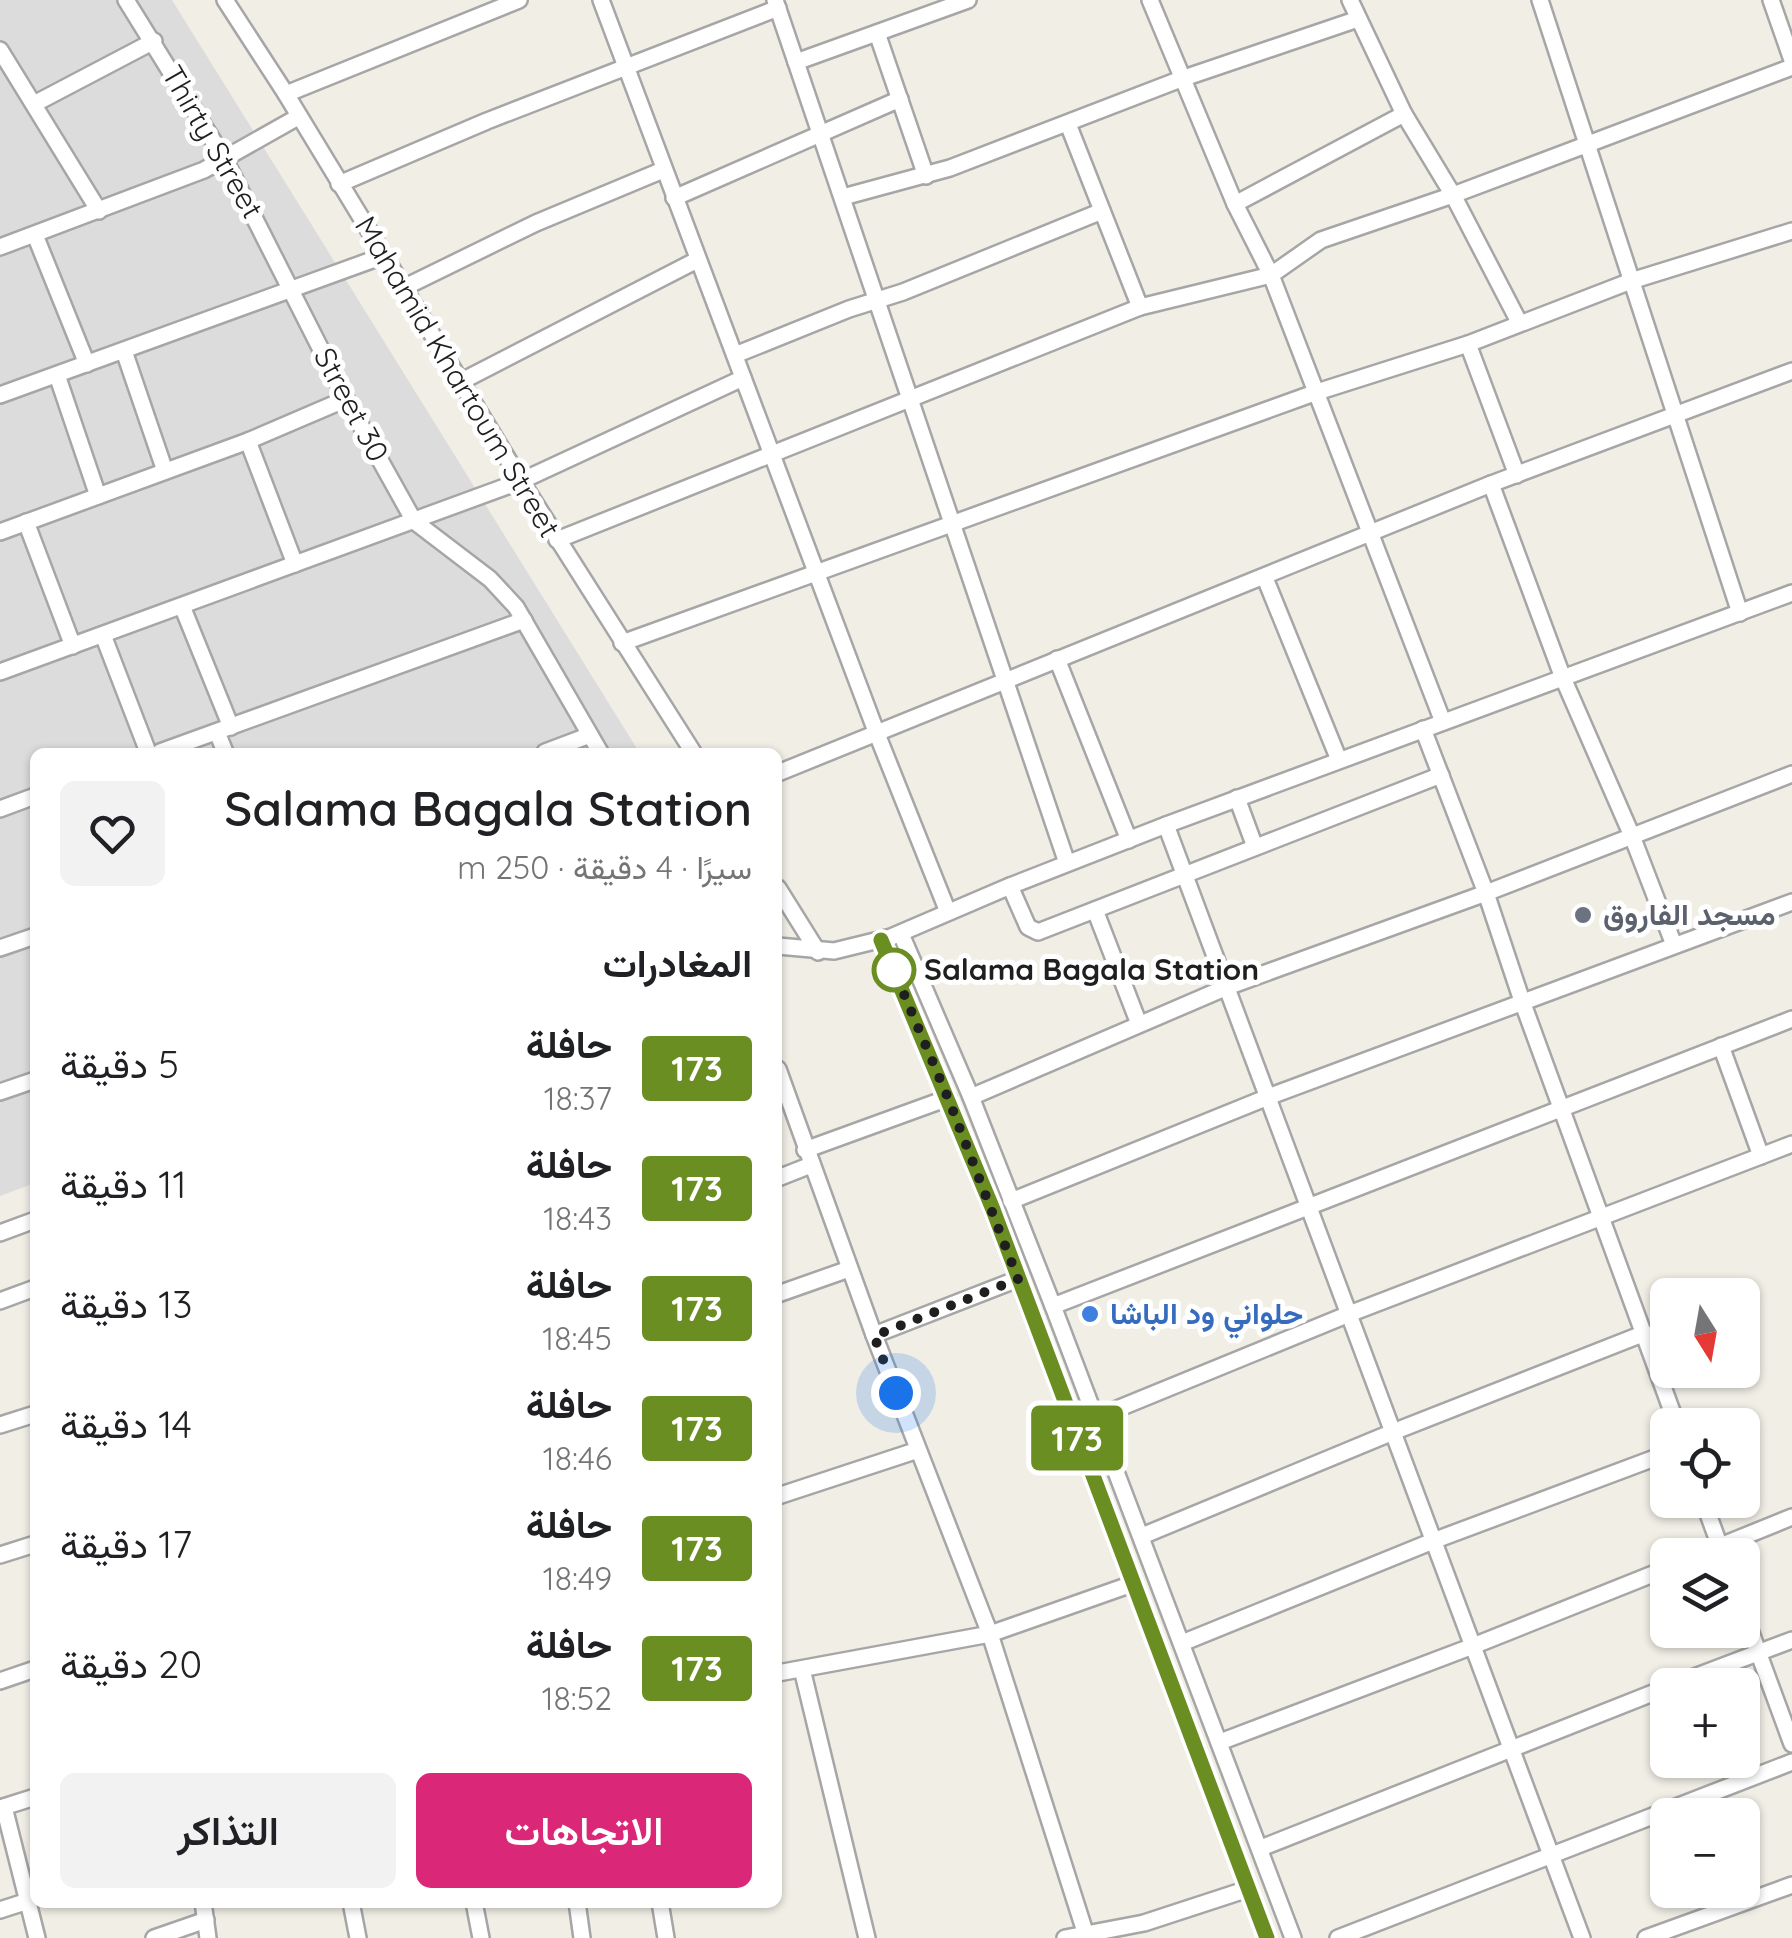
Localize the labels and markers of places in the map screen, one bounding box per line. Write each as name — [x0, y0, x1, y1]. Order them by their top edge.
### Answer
place label: مسجد الفاروق — [1603, 895, 1775, 933]
marker: مسجد الفاروق — [1572, 904, 1594, 926]
marker: Salama Bagala Station — [873, 949, 915, 991]
place label: Salama Bagala Station — [924, 950, 1259, 988]
place label: حلواني ود الباشا — [1110, 1294, 1303, 1339]
marker: حلواني ود الباشا — [1079, 1303, 1101, 1325]

